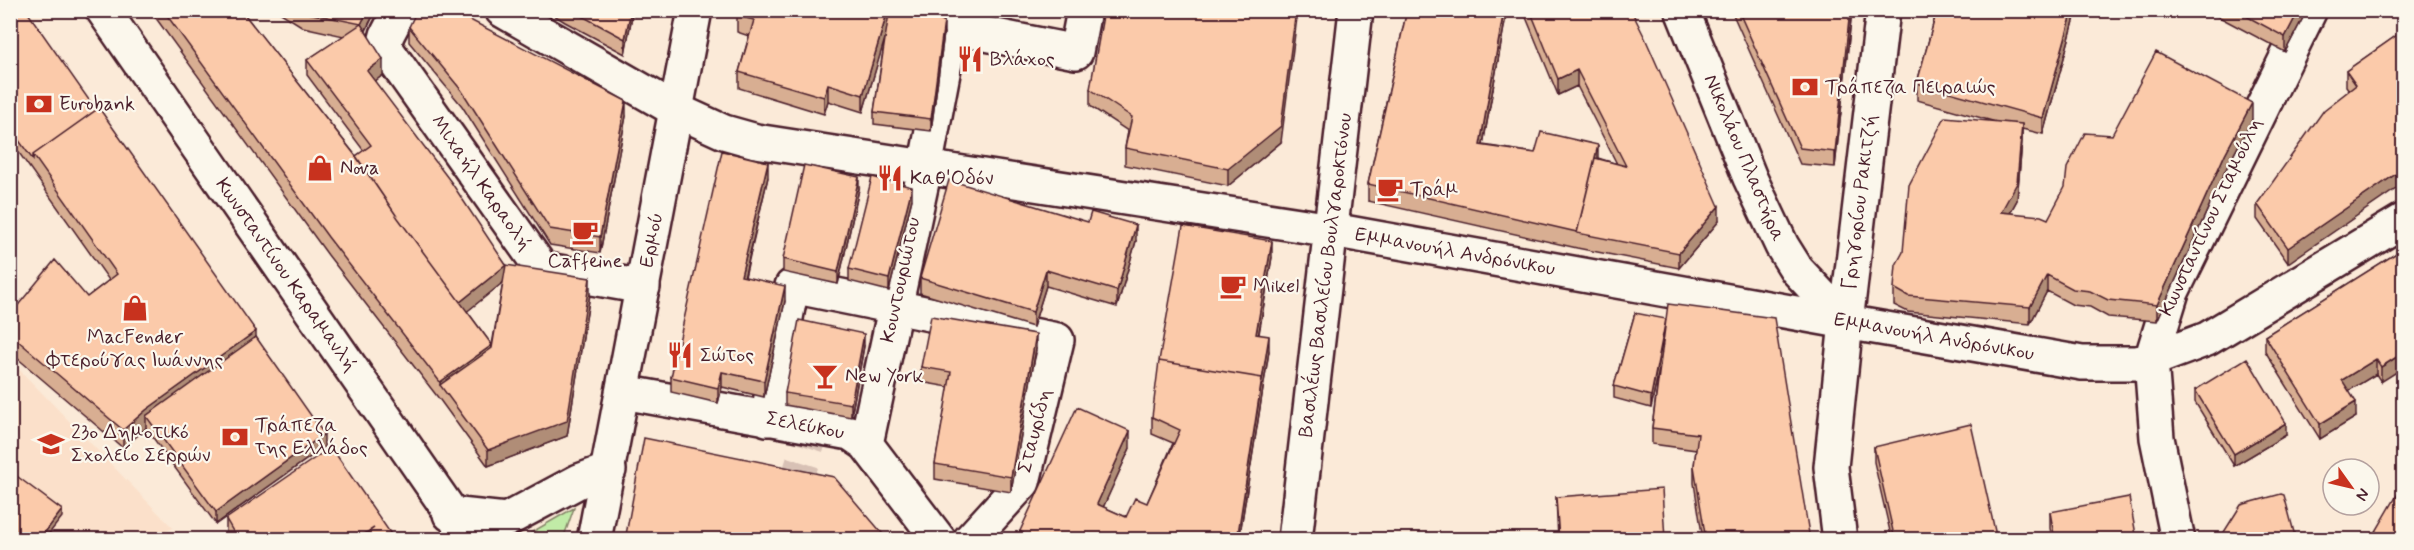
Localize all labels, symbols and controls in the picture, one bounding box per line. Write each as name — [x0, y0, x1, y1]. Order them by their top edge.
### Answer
restaurant icon: Βλάχος — [955, 44, 985, 74]
place label: Βλάχος — [990, 46, 1055, 73]
street label: Νικολάου Πλαστήρα — [1697, 70, 1792, 246]
bank icon: Τράπεζα Πειραιώς — [1790, 72, 1820, 102]
place label: Τράπεζα Πειραιώς — [1825, 74, 1996, 101]
bank icon: Eurobank — [24, 89, 54, 119]
place label: Eurobank — [59, 91, 135, 118]
street label: Μιχαήλ Καραολή — [424, 110, 538, 256]
street label: Βασιλέως Βασιλείου Βουλγαροκτόνου — [1293, 111, 1359, 439]
street label: Γρηγορίου Ρακιτζή — [1836, 113, 1884, 291]
street label: Κωνσταντίνου Σταμούλη — [2153, 113, 2269, 321]
shop icon: Nova — [305, 153, 335, 183]
place label: Nova — [340, 155, 379, 182]
restaurant icon: Καθ'Οδόν — [875, 163, 905, 193]
place label: Καθ'Οδόν — [910, 165, 994, 192]
street label: Κωνσταντίνου Καραμανλή — [209, 173, 363, 377]
cafe icon: Τράμ — [1375, 174, 1405, 204]
place label: Τράμ — [1410, 176, 1459, 203]
street label: Ερμού — [633, 210, 671, 270]
street label: Κουντουριώτου — [875, 215, 927, 345]
cafe icon: Caffeine — [570, 217, 600, 247]
street label: Εμμανουήλ Ανδρόνικου — [1353, 221, 1557, 283]
place label: Caffeine — [548, 248, 623, 275]
cafe icon: Mikel — [1218, 271, 1248, 301]
place label: Mikel — [1253, 273, 1299, 300]
shop icon: MacFender Φτερούγας Ιωάννης — [120, 293, 150, 323]
street label: Εμμανουήλ Ανδρόνικου — [1832, 306, 2036, 368]
place label: MacFender Φτερούγας Ιωάννης — [46, 324, 224, 374]
restaurant icon: Σώτος — [665, 340, 695, 370]
place label: Σώτος — [700, 342, 754, 369]
bar icon: New York — [810, 361, 840, 391]
place label: New York — [845, 363, 924, 390]
street label: Σταυρίδη — [1011, 386, 1059, 476]
street label: Σελεύκου — [764, 405, 846, 447]
place label: Τράπεζα της Ελλάδος — [254, 412, 368, 462]
place label: 23ο Δημοτικό Σχολείο Σερρών — [71, 419, 211, 469]
bank icon: Τράπεζα της Ελλάδος — [220, 422, 250, 452]
school or university icon: 23ο Δημοτικό Σχολείο Σερρών — [36, 429, 66, 459]
north arrow — [2321, 457, 2381, 517]
text: N — [2351, 484, 2374, 505]

